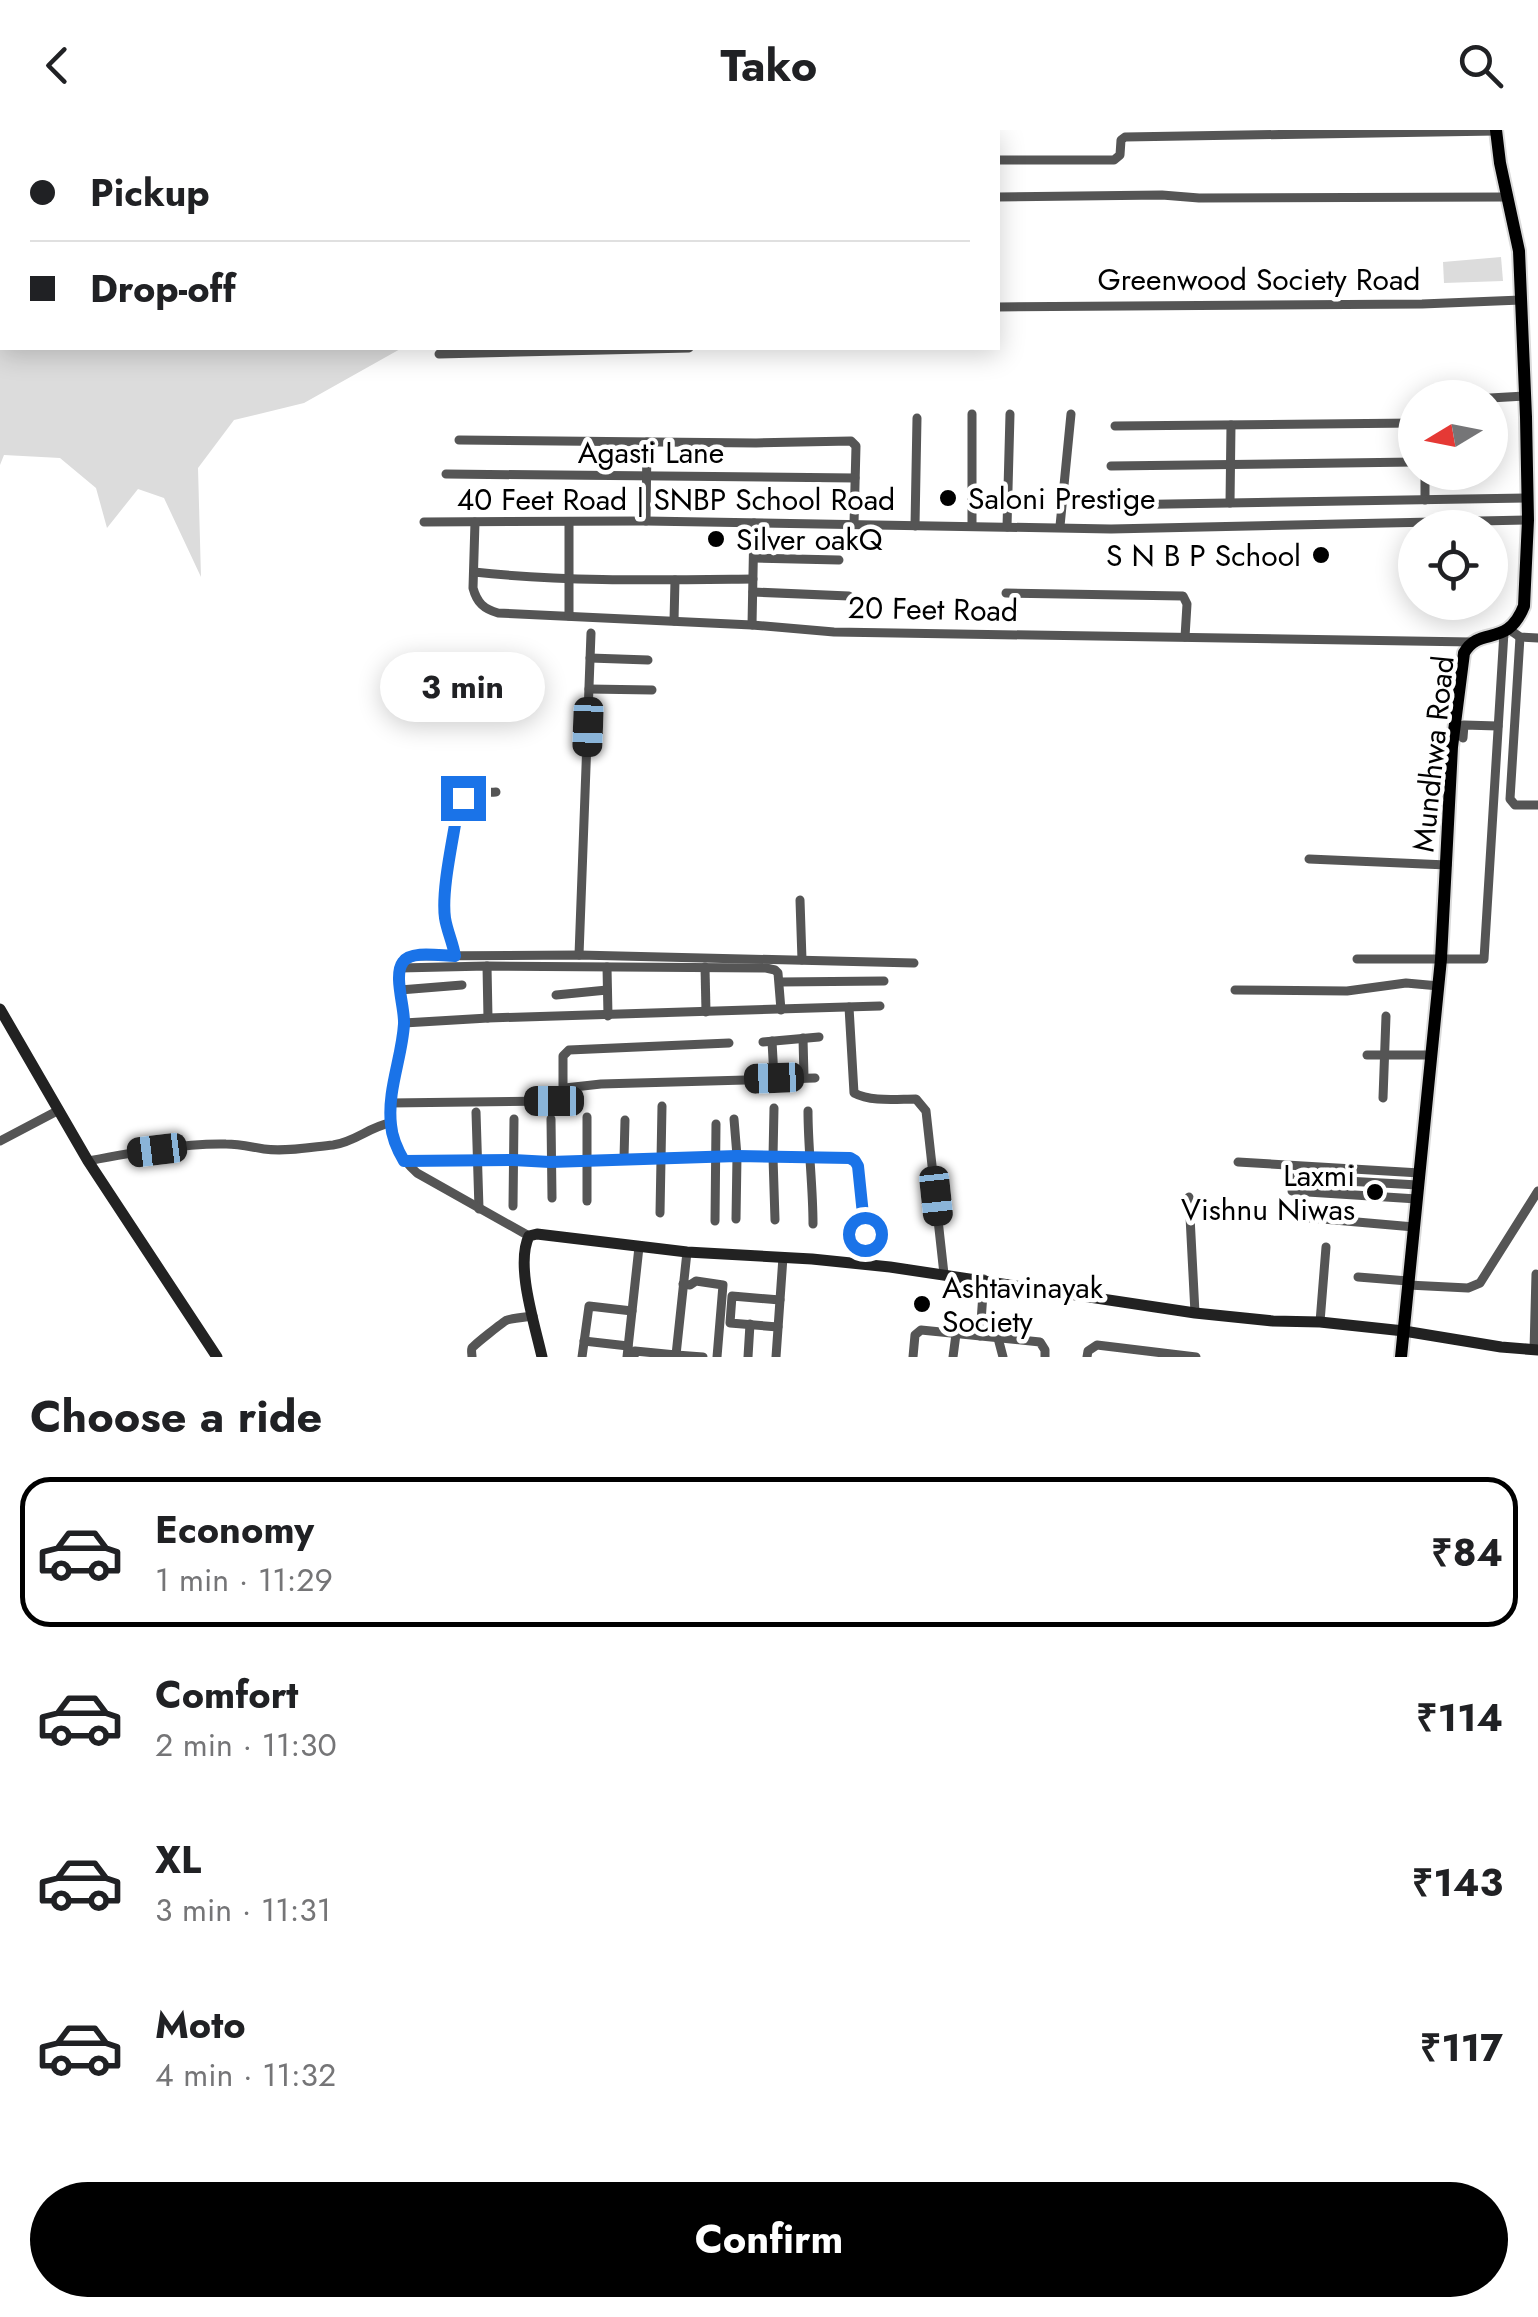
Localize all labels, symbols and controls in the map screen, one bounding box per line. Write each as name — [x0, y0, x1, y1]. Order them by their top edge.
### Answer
text: Tako — [721, 33, 817, 98]
icon: back — [30, 38, 85, 93]
icon: search — [1453, 38, 1508, 93]
text: Pickup — [90, 165, 210, 220]
street label: Greenwood Society Road — [1098, 258, 1420, 301]
text: Drop-off — [90, 261, 236, 316]
north arrow — [1398, 380, 1508, 490]
map controls — [1398, 380, 1508, 620]
street label: Agasti Lane — [578, 431, 724, 474]
place label: Saloni Prestige — [968, 477, 1155, 520]
street label: 40 Feet Road | SNBP School Road — [457, 478, 895, 521]
marker: Saloni Prestige — [937, 487, 959, 509]
button: locate — [1398, 510, 1508, 620]
place label: Silver oakQ — [736, 518, 883, 561]
marker: Silver oakQ — [705, 528, 727, 550]
place label: S N B P School — [1106, 534, 1301, 577]
marker: S N B P School — [1310, 544, 1332, 566]
street label: 20 Feet Road — [848, 586, 1018, 632]
callout: 3 min — [380, 653, 546, 723]
street label: Mundhwa Road — [1401, 654, 1465, 854]
text: 3 min — [421, 664, 504, 710]
car — [572, 696, 604, 758]
route end — [441, 776, 486, 821]
car — [743, 1062, 805, 1094]
car — [524, 1086, 584, 1116]
car — [125, 1131, 189, 1169]
place label: Laxmi Vishnu Niwas — [1181, 1154, 1355, 1231]
car — [918, 1165, 954, 1227]
marker: Laxmi Vishnu Niwas — [1364, 1181, 1386, 1203]
route start — [843, 1212, 888, 1257]
place label: Ashtavinayak Society — [942, 1266, 1104, 1343]
marker: Ashtavinayak Society — [911, 1293, 933, 1315]
text: Choose a ride — [30, 1384, 322, 1449]
text: Economy — [155, 1502, 314, 1557]
icon: car — [35, 1507, 125, 1597]
text: ₹84 — [1431, 1525, 1503, 1580]
text: 1 min · 11:29 — [155, 1557, 333, 1603]
text: Comfort — [155, 1667, 298, 1722]
icon: car — [35, 1672, 125, 1762]
text: ₹114 — [1416, 1690, 1503, 1745]
text: 2 min · 11:30 — [155, 1722, 337, 1768]
text: XL — [155, 1832, 201, 1887]
icon: car — [35, 1837, 125, 1927]
text: ₹143 — [1412, 1855, 1503, 1910]
text: 3 min · 11:31 — [155, 1887, 331, 1933]
text: Moto — [155, 1997, 246, 2052]
icon: car — [35, 2002, 125, 2092]
text: ₹117 — [1420, 2020, 1503, 2075]
text: 4 min · 11:32 — [155, 2052, 336, 2098]
button: Confirm — [30, 2182, 1508, 2297]

